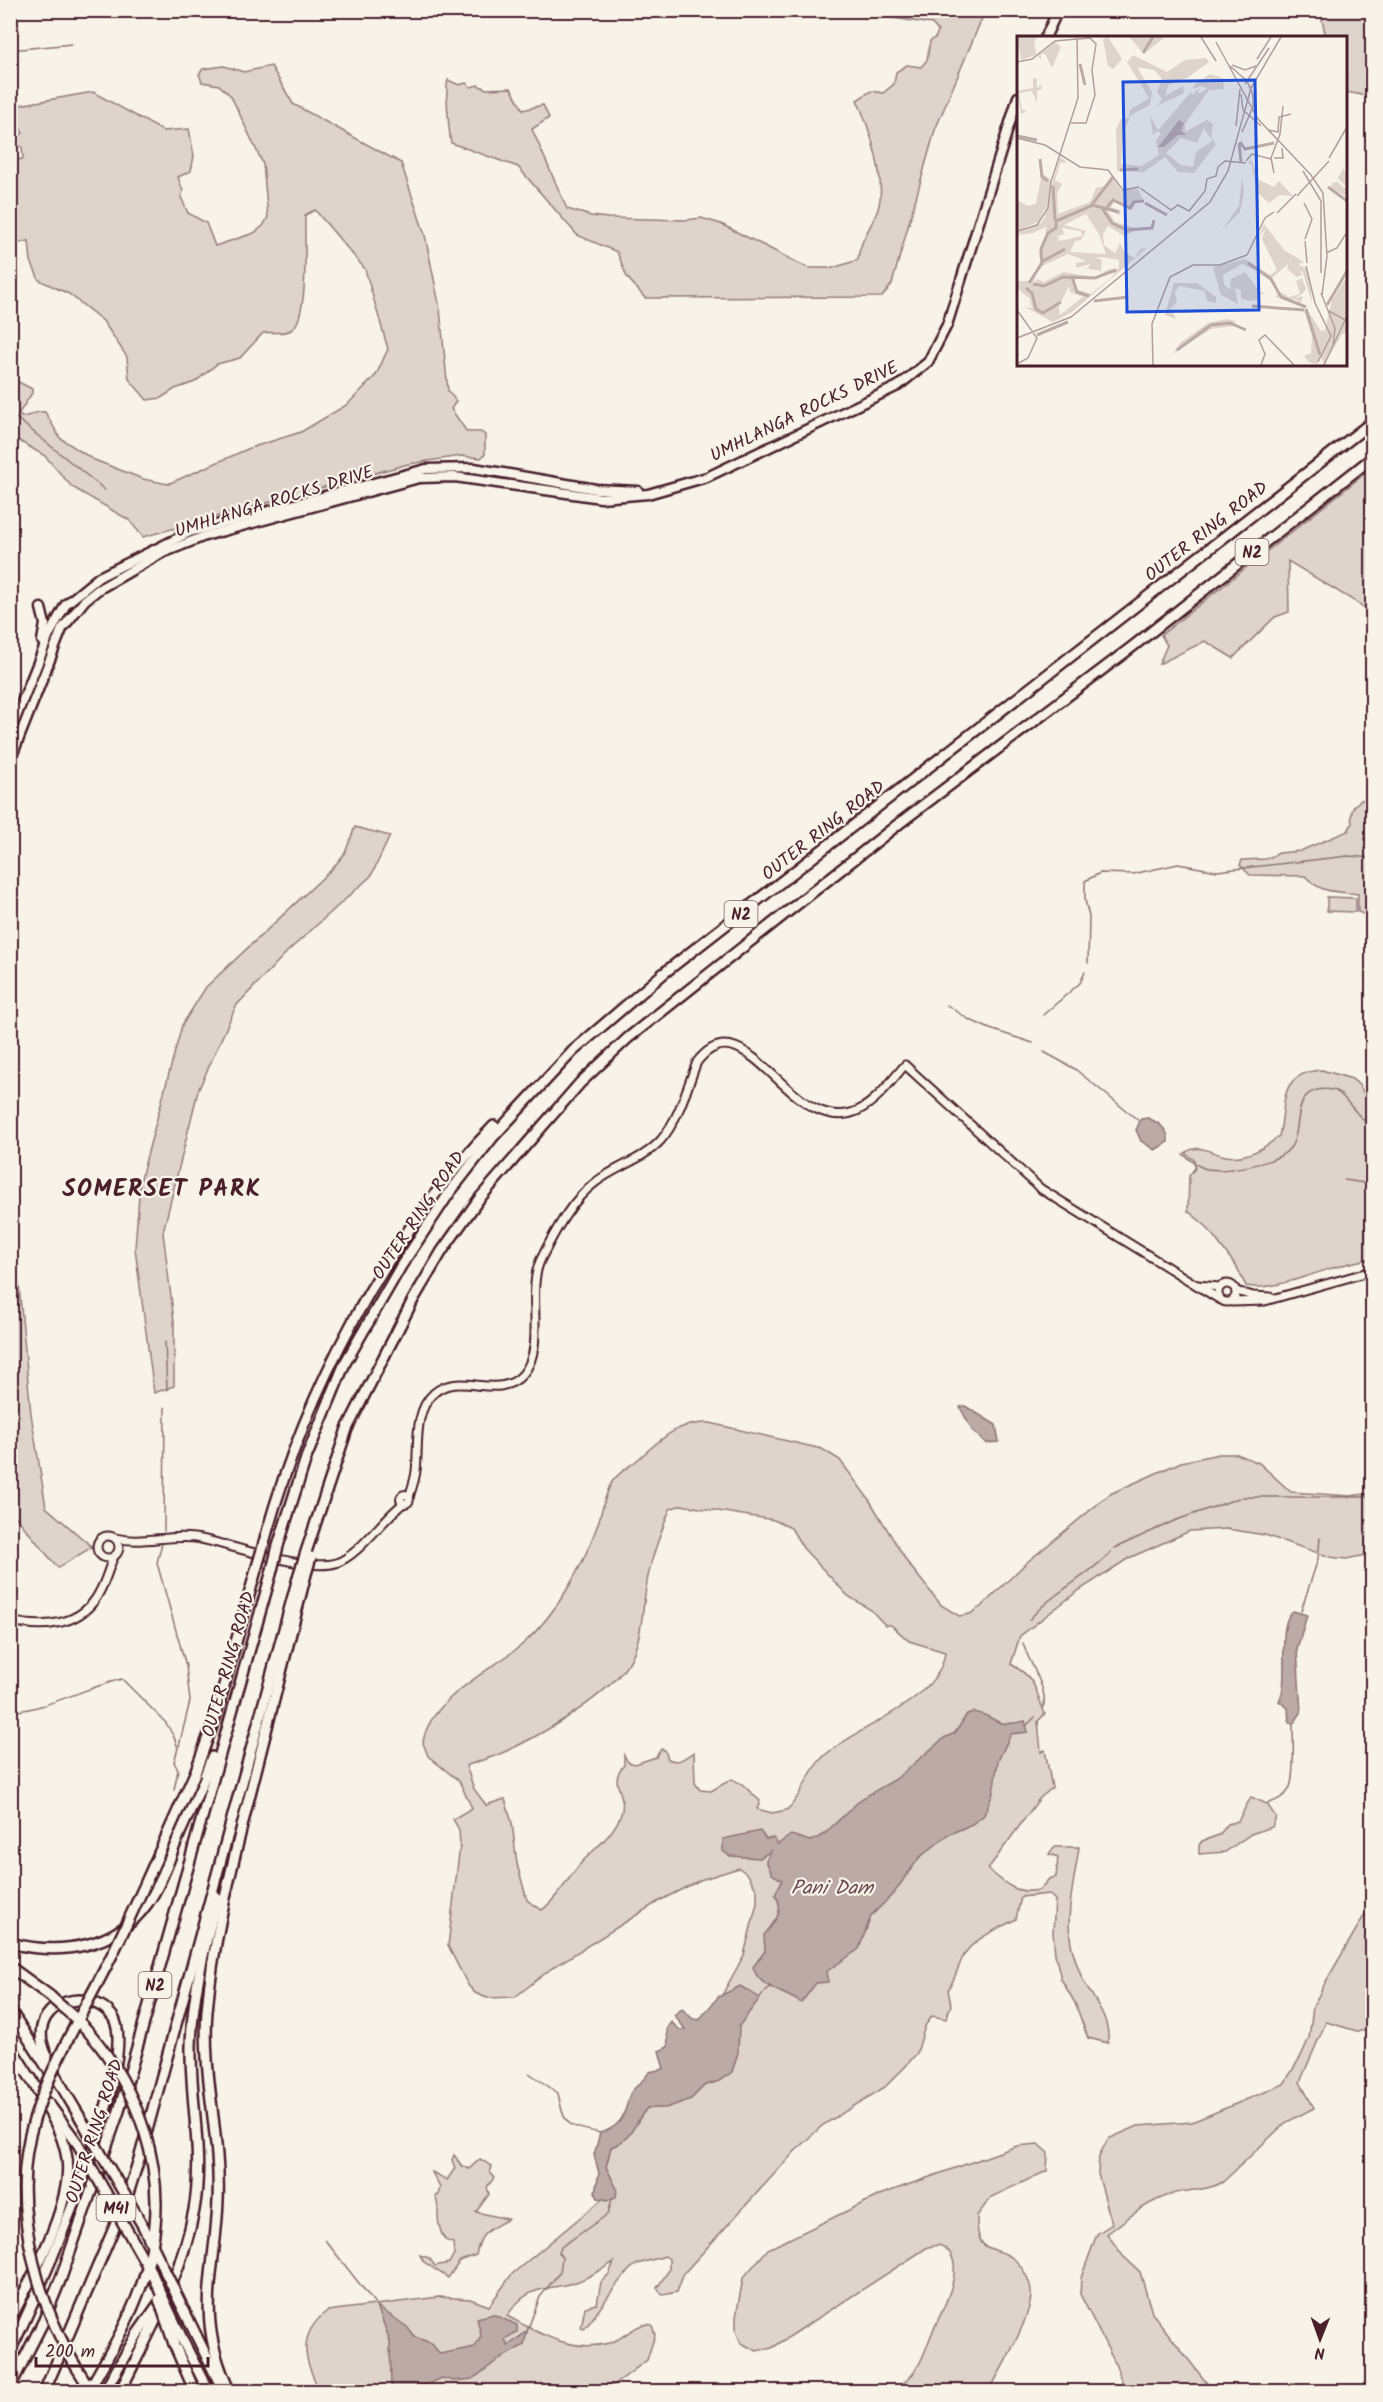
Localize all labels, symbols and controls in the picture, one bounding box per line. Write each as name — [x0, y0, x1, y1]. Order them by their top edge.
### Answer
inset map — [1017, 36, 1347, 366]
street label: UMHLANGA ROCKS DRIVE — [705, 354, 904, 471]
street label: UMHLANGA ROCKS DRIVE — [171, 458, 378, 547]
street label: OUTER RING ROAD — [1139, 474, 1275, 590]
road number: N2 — [1236, 539, 1268, 565]
street label: OUTER RING ROAD — [756, 773, 892, 889]
road number: N2 — [724, 901, 758, 927]
street label: OUTER RING ROAD — [365, 1145, 474, 1286]
district label: SOMERSET PARK — [62, 1170, 262, 1209]
street label: OUTER RING ROAD — [195, 1588, 264, 1741]
water label: Pani Dam — [791, 1873, 875, 1905]
road number: N2 — [138, 1972, 172, 1998]
street label: OUTER RING ROAD — [58, 2055, 133, 2207]
road number: M41 — [96, 2195, 136, 2221]
north arrow — [1290, 2309, 1350, 2369]
scale bar — [36, 2330, 208, 2368]
text: 200 m — [45, 2338, 95, 2367]
text: N — [1314, 2340, 1325, 2365]

